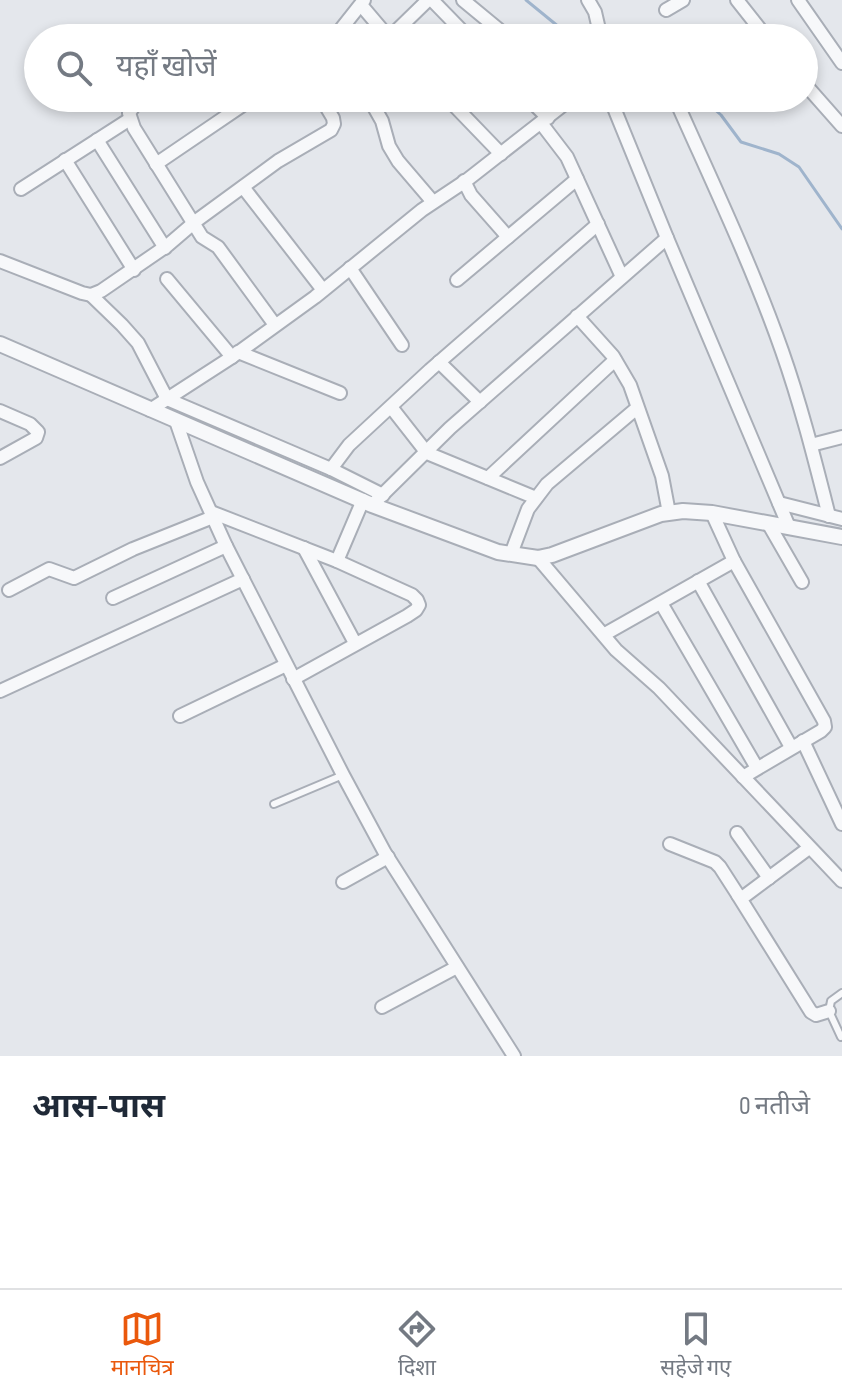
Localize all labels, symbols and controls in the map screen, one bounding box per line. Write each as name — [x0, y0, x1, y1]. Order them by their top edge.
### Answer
search box — [24, 24, 818, 112]
icon: search — [52, 46, 96, 90]
text: यहाँ खोजें — [116, 49, 216, 85]
text: आस-पास — [32, 1086, 165, 1127]
text: 0 नतीजे — [739, 1091, 810, 1122]
tab: मानचित्र — [111, 1307, 174, 1384]
tab: दिशा — [395, 1307, 439, 1384]
tab: सहेजे गए — [660, 1307, 731, 1384]

